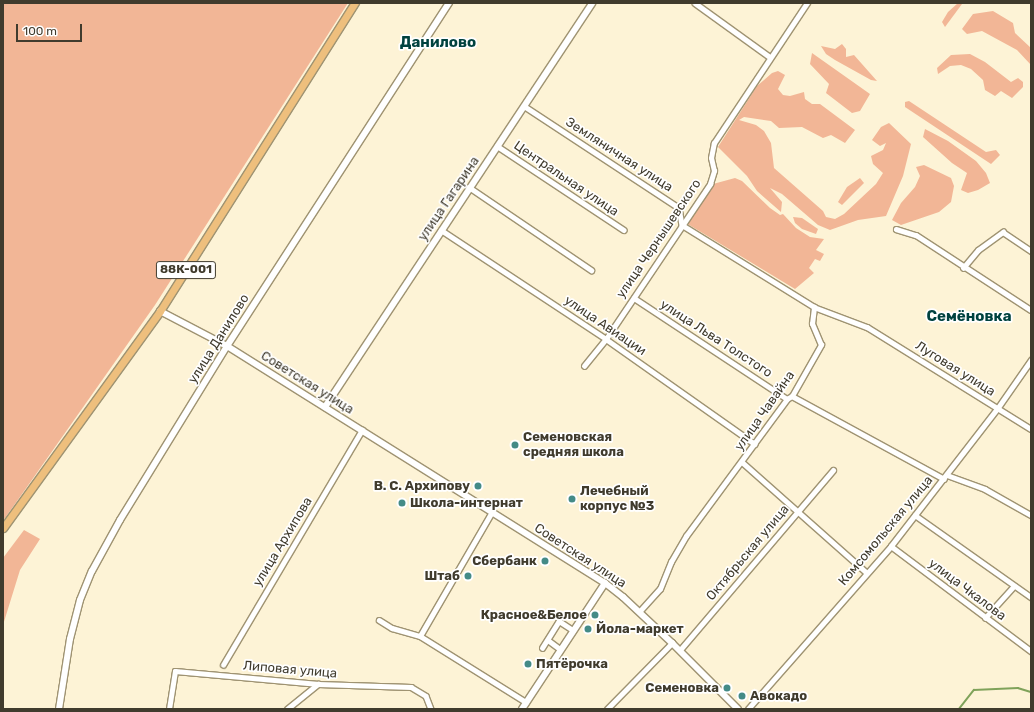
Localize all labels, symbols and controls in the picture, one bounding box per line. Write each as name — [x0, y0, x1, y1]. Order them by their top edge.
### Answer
scale bar — [18, 16, 84, 42]
text: 100 m — [23, 24, 57, 38]
district label: Данилово — [400, 34, 476, 52]
street label: Земляничная улица — [563, 115, 675, 195]
street label: Центральная улица — [511, 138, 621, 220]
street label: улица Гагарина — [415, 154, 483, 244]
street label: улица Чернышевского — [613, 177, 705, 301]
road number: 88К-001 — [155, 260, 217, 280]
street label: улица Данилово — [185, 291, 253, 387]
street label: улица Авиации — [561, 293, 649, 359]
street label: улица Льва Толстого — [657, 297, 775, 381]
district label: Семёновка — [927, 308, 1011, 326]
street label: Луговая улица — [912, 338, 998, 400]
street label: Советская улица — [258, 348, 356, 418]
street label: улица Чавайна — [732, 368, 798, 454]
place label: Семеновская средняя школа — [523, 430, 624, 461]
marker: Семеновская средняя школа — [510, 440, 520, 450]
street label: Комсомольская улица — [836, 473, 936, 589]
place label: В. С. Архипову — [374, 478, 470, 494]
marker: В. С. Архипову — [473, 481, 483, 491]
place label: Лечебный корпус №3 — [580, 484, 654, 515]
street label: улица Архипова — [250, 494, 316, 590]
marker: Лечебный корпус №3 — [567, 494, 577, 504]
place label: Школа-интернат — [410, 495, 523, 511]
marker: Школа-интернат — [397, 498, 407, 508]
street label: Октябрьская улица — [703, 502, 793, 604]
street label: Советская улица — [531, 521, 629, 591]
place label: Сбербанк — [472, 553, 537, 569]
marker: Сбербанк — [540, 556, 550, 566]
street label: улица Чкалова — [925, 556, 1009, 624]
place label: Штаб — [424, 568, 460, 584]
marker: Штаб — [463, 571, 473, 581]
place label: Красное&Белое — [481, 607, 587, 623]
marker: Красное&Белое — [590, 610, 600, 620]
place label: Йола-маркет — [596, 621, 684, 637]
marker: Йола-маркет — [583, 624, 593, 634]
place label: Пятёрочка — [536, 656, 608, 672]
street label: Липовая улица — [242, 658, 338, 682]
marker: Пятёрочка — [523, 659, 533, 669]
place label: Семеновка — [645, 680, 719, 696]
marker: Семеновка — [722, 683, 732, 693]
place label: Авокадо — [750, 688, 807, 704]
marker: Авокадо — [737, 691, 747, 701]

